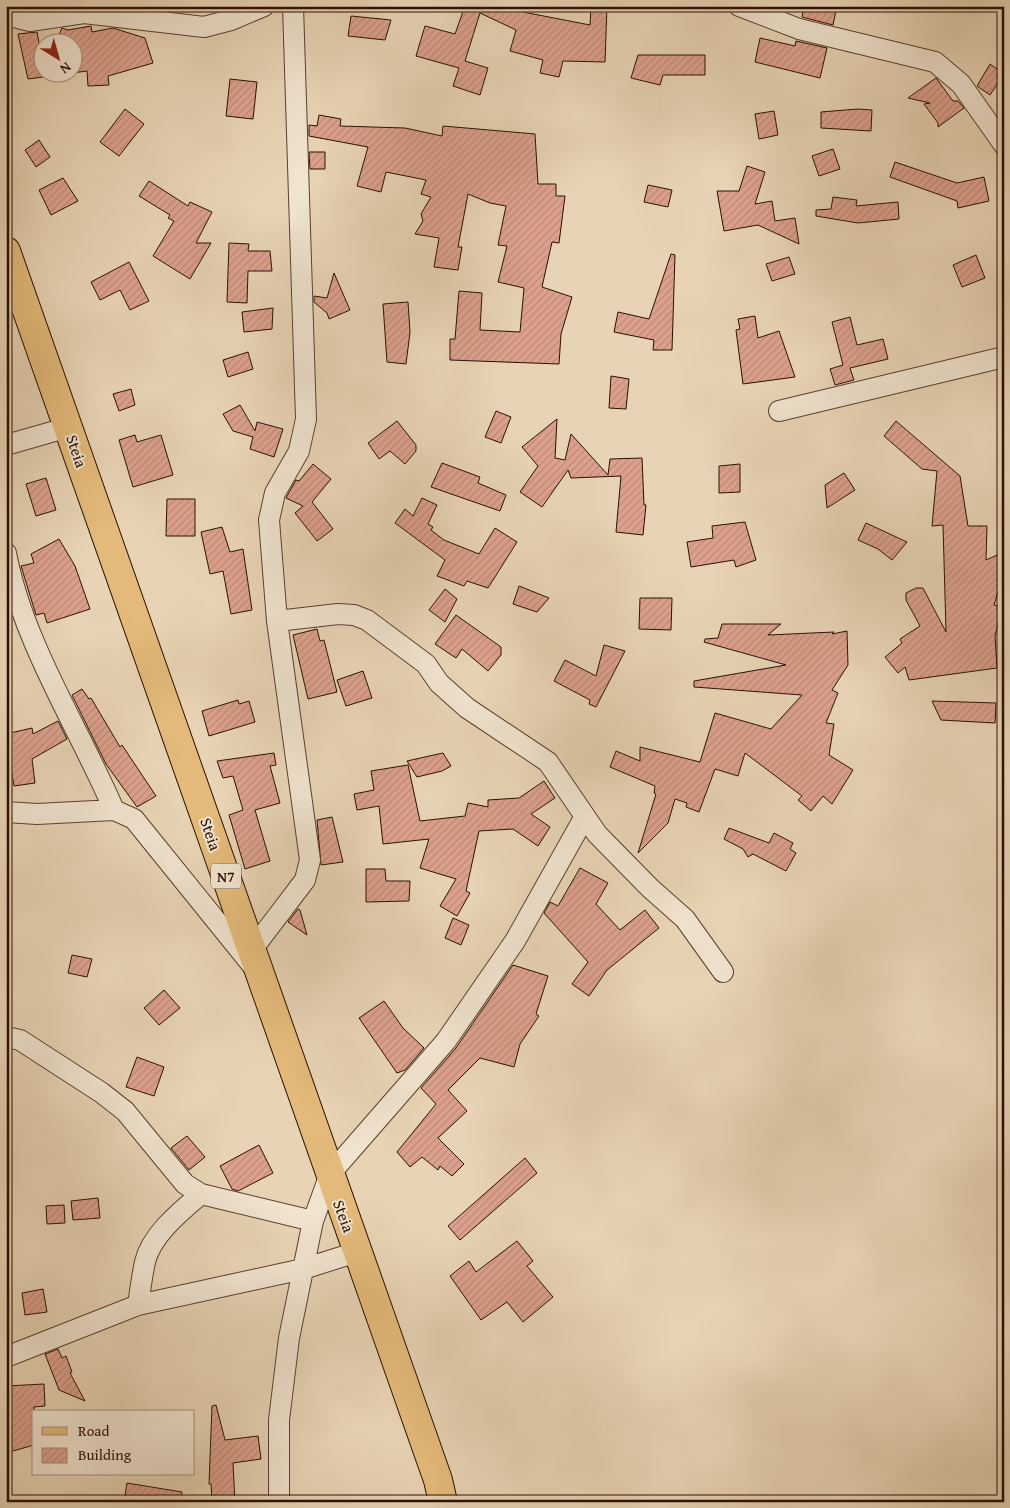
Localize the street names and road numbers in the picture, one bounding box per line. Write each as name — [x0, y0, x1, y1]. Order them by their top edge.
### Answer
street label: Steia — [60, 431, 94, 471]
street label: Steia — [194, 814, 228, 854]
road number: N7 — [211, 864, 241, 888]
street label: Steia — [327, 1196, 361, 1236]

